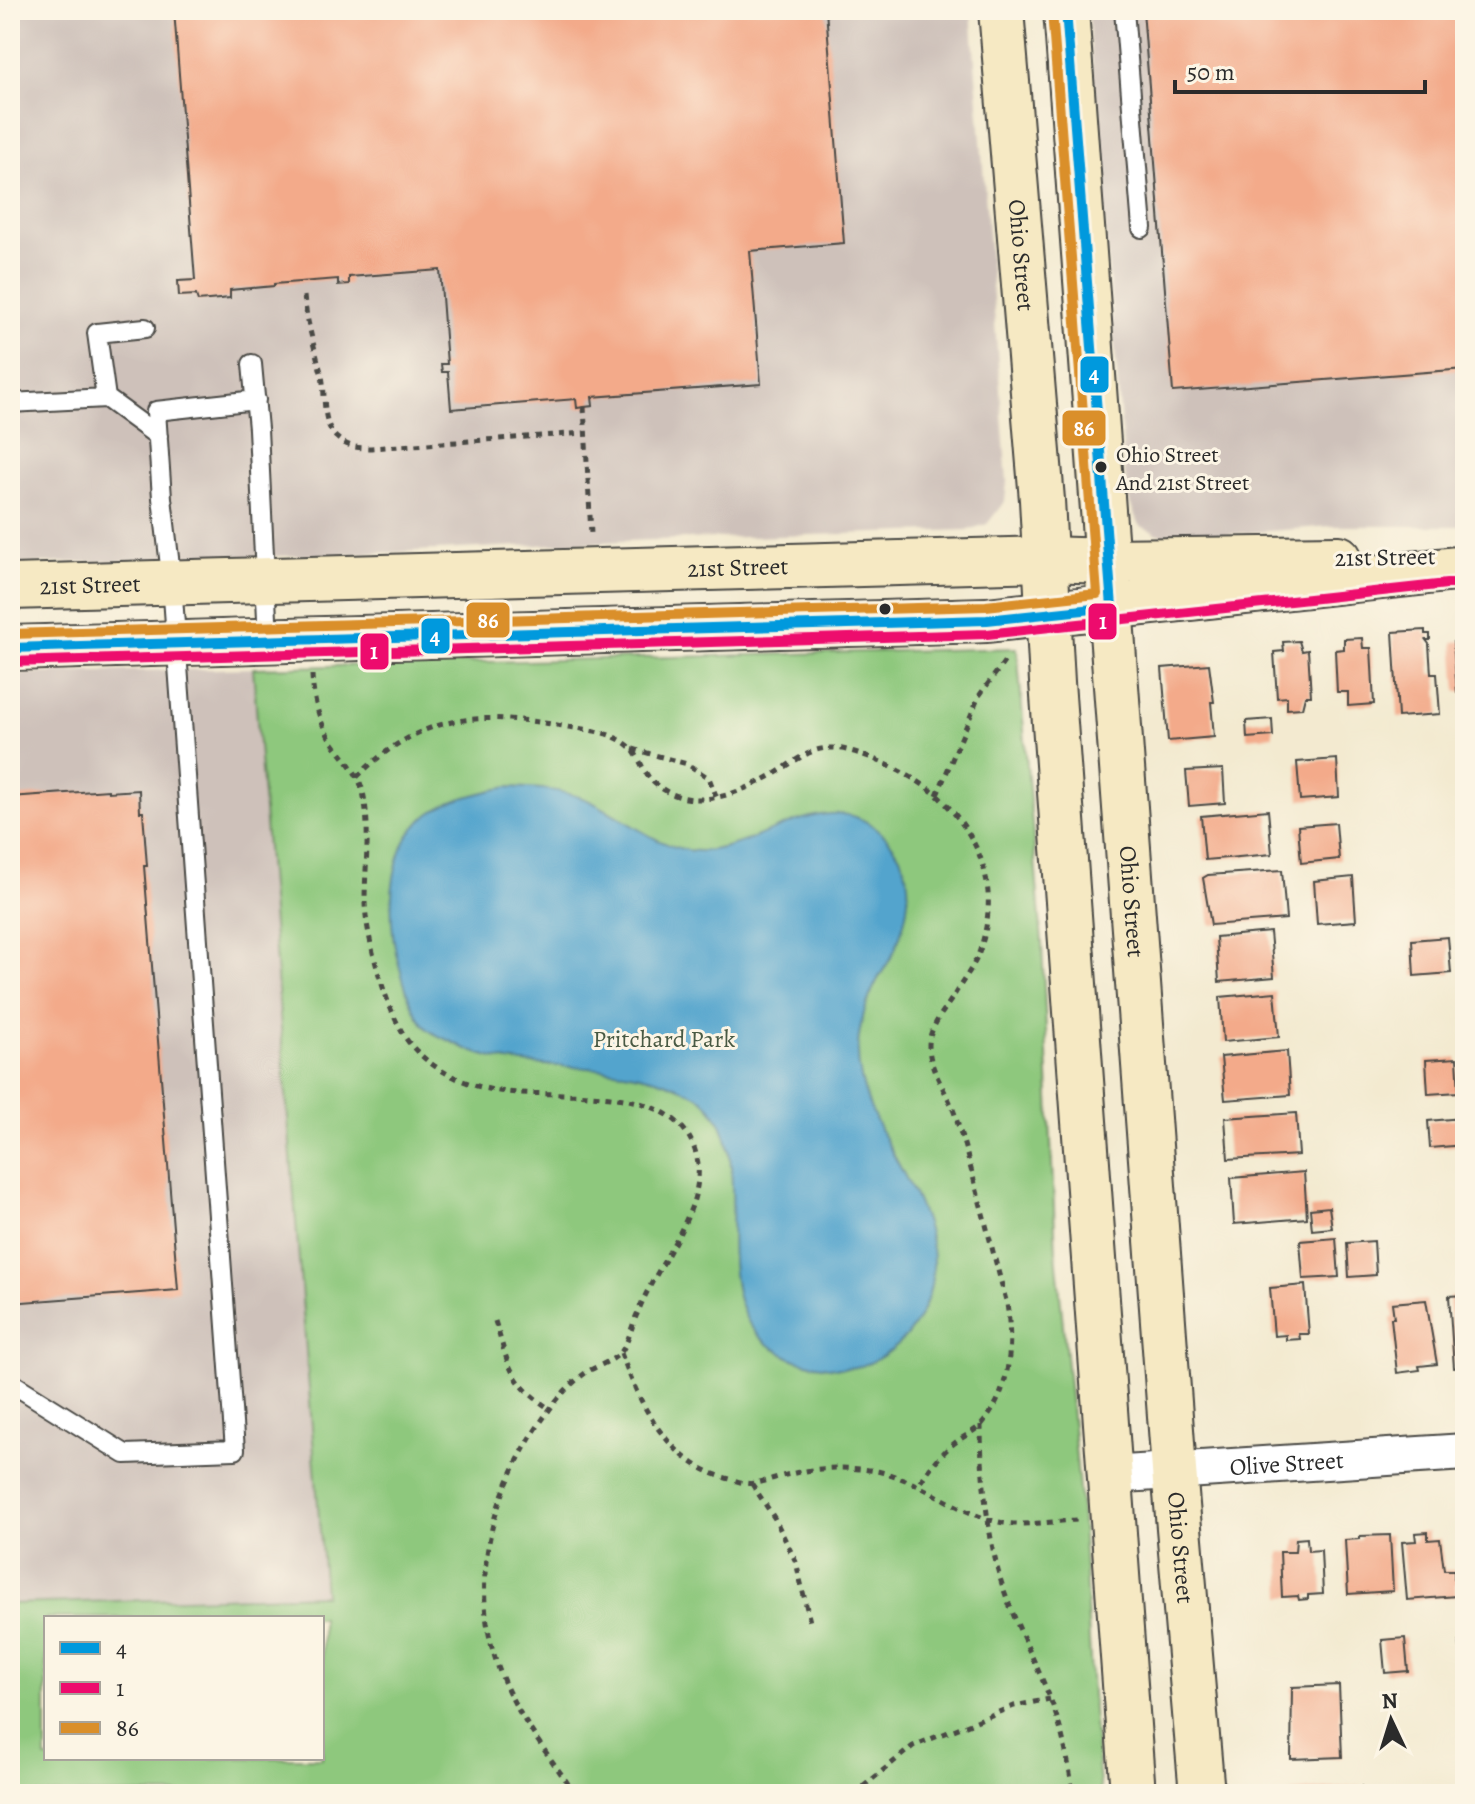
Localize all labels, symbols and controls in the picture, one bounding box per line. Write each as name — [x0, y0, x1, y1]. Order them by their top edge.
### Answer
scale bar — [1175, 44, 1425, 94]
text: 50 m — [1187, 56, 1235, 88]
street label: Ohio Street — [1001, 198, 1042, 312]
line badge: 4 — [1079, 355, 1110, 394]
text: 4 — [1089, 360, 1099, 390]
line badge: 86 — [1061, 409, 1107, 447]
text: 86 — [1074, 414, 1094, 444]
place label: Ohio Street And 21st Street — [1115, 440, 1249, 498]
marker: Ohio Street And 21st Street — [1093, 459, 1109, 475]
street label: 21st Street — [1334, 540, 1436, 574]
street label: 21st Street — [687, 550, 789, 585]
street label: 21st Street — [39, 567, 141, 602]
line badge: 86 — [465, 601, 511, 639]
unlabelled marker — [877, 601, 893, 617]
line badge: 1 — [1087, 602, 1118, 641]
text: 86 — [478, 606, 498, 636]
text: 1 — [1099, 607, 1107, 637]
line badge: 4 — [420, 617, 451, 655]
text: 4 — [430, 622, 440, 652]
line badge: 1 — [359, 632, 390, 671]
text: 1 — [370, 637, 378, 667]
street label: Ohio Street — [1112, 845, 1152, 959]
park label: Pritchard Park — [593, 1023, 735, 1055]
street label: Olive Street — [1229, 1444, 1345, 1483]
street label: Ohio Street — [1160, 1491, 1201, 1605]
legend — [44, 1616, 324, 1760]
text: 4 — [116, 1632, 127, 1664]
text: 1 — [116, 1672, 124, 1704]
north arrow — [1351, 1680, 1431, 1760]
text: N — [1381, 1686, 1399, 1717]
text: 86 — [116, 1712, 139, 1744]

